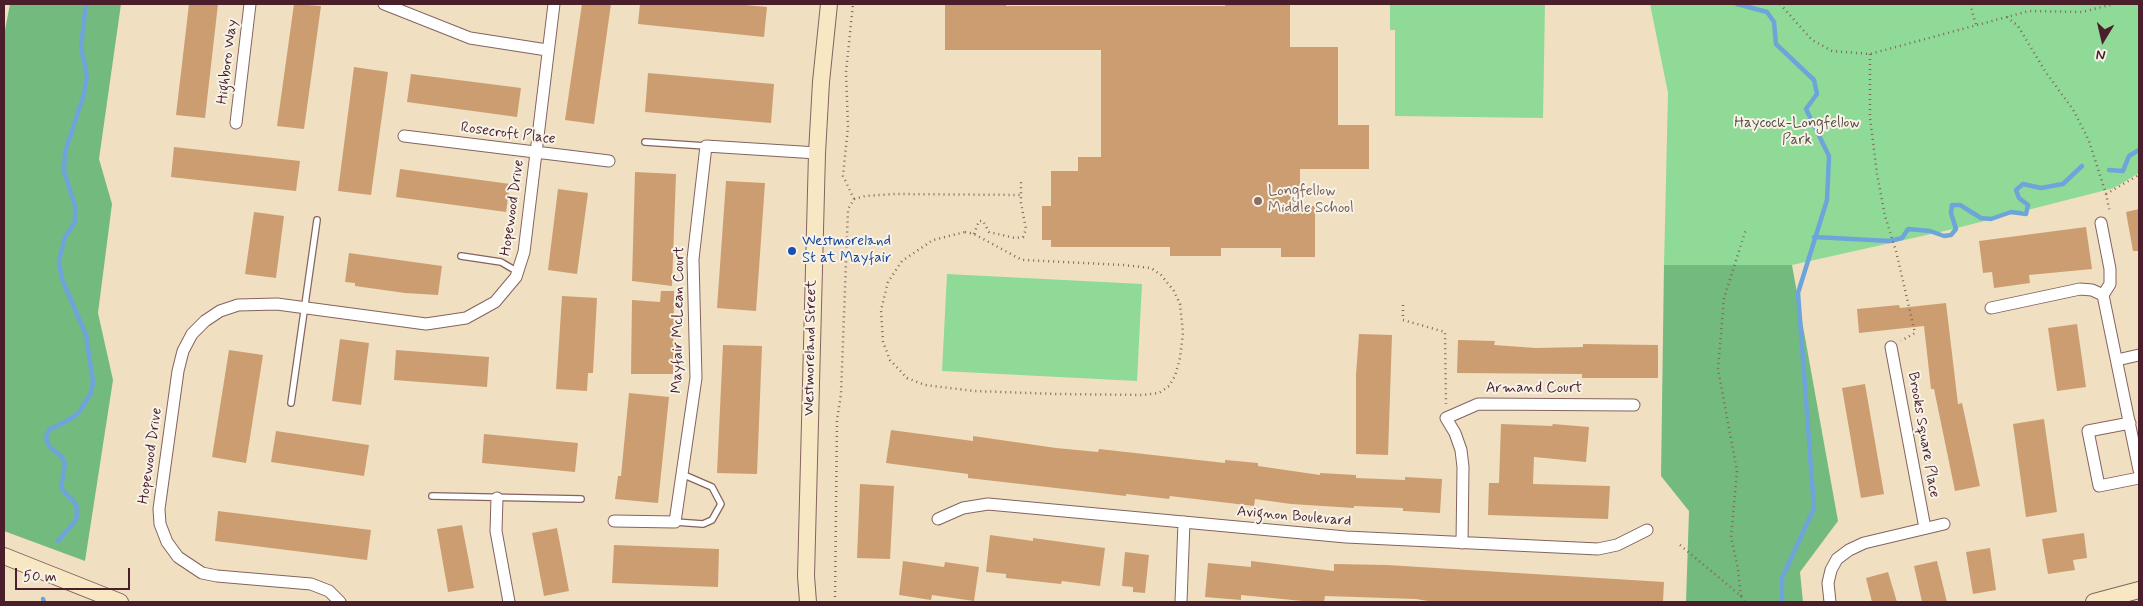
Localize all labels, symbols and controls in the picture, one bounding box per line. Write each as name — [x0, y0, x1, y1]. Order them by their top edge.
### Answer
north arrow — [2078, 15, 2128, 65]
street label: Highboro Way — [214, 18, 242, 106]
text: N — [2095, 45, 2107, 64]
park label: Haycock-Longfellow Park — [1734, 115, 1860, 150]
street label: Rosecroft Place — [459, 119, 557, 149]
street label: Hopewood Drive — [497, 159, 529, 257]
place label: Longfellow Middle School — [1268, 183, 1354, 218]
marker: Longfellow Middle School — [1252, 195, 1264, 207]
place label: Westmoreland St at Mayfair — [802, 233, 892, 268]
marker: Westmoreland St at Mayfair — [786, 245, 798, 257]
street label: Mayfair McLean Court — [669, 246, 689, 394]
street label: Westmoreland Street — [801, 280, 821, 416]
street label: Brooks Square Place — [1903, 371, 1943, 499]
street label: Armand Court — [1486, 380, 1582, 398]
street label: Hopewood Drive — [135, 407, 167, 505]
street label: Avignon Boulevard — [1236, 503, 1352, 531]
scale bar — [18, 558, 132, 590]
text: 50 m — [23, 567, 57, 587]

